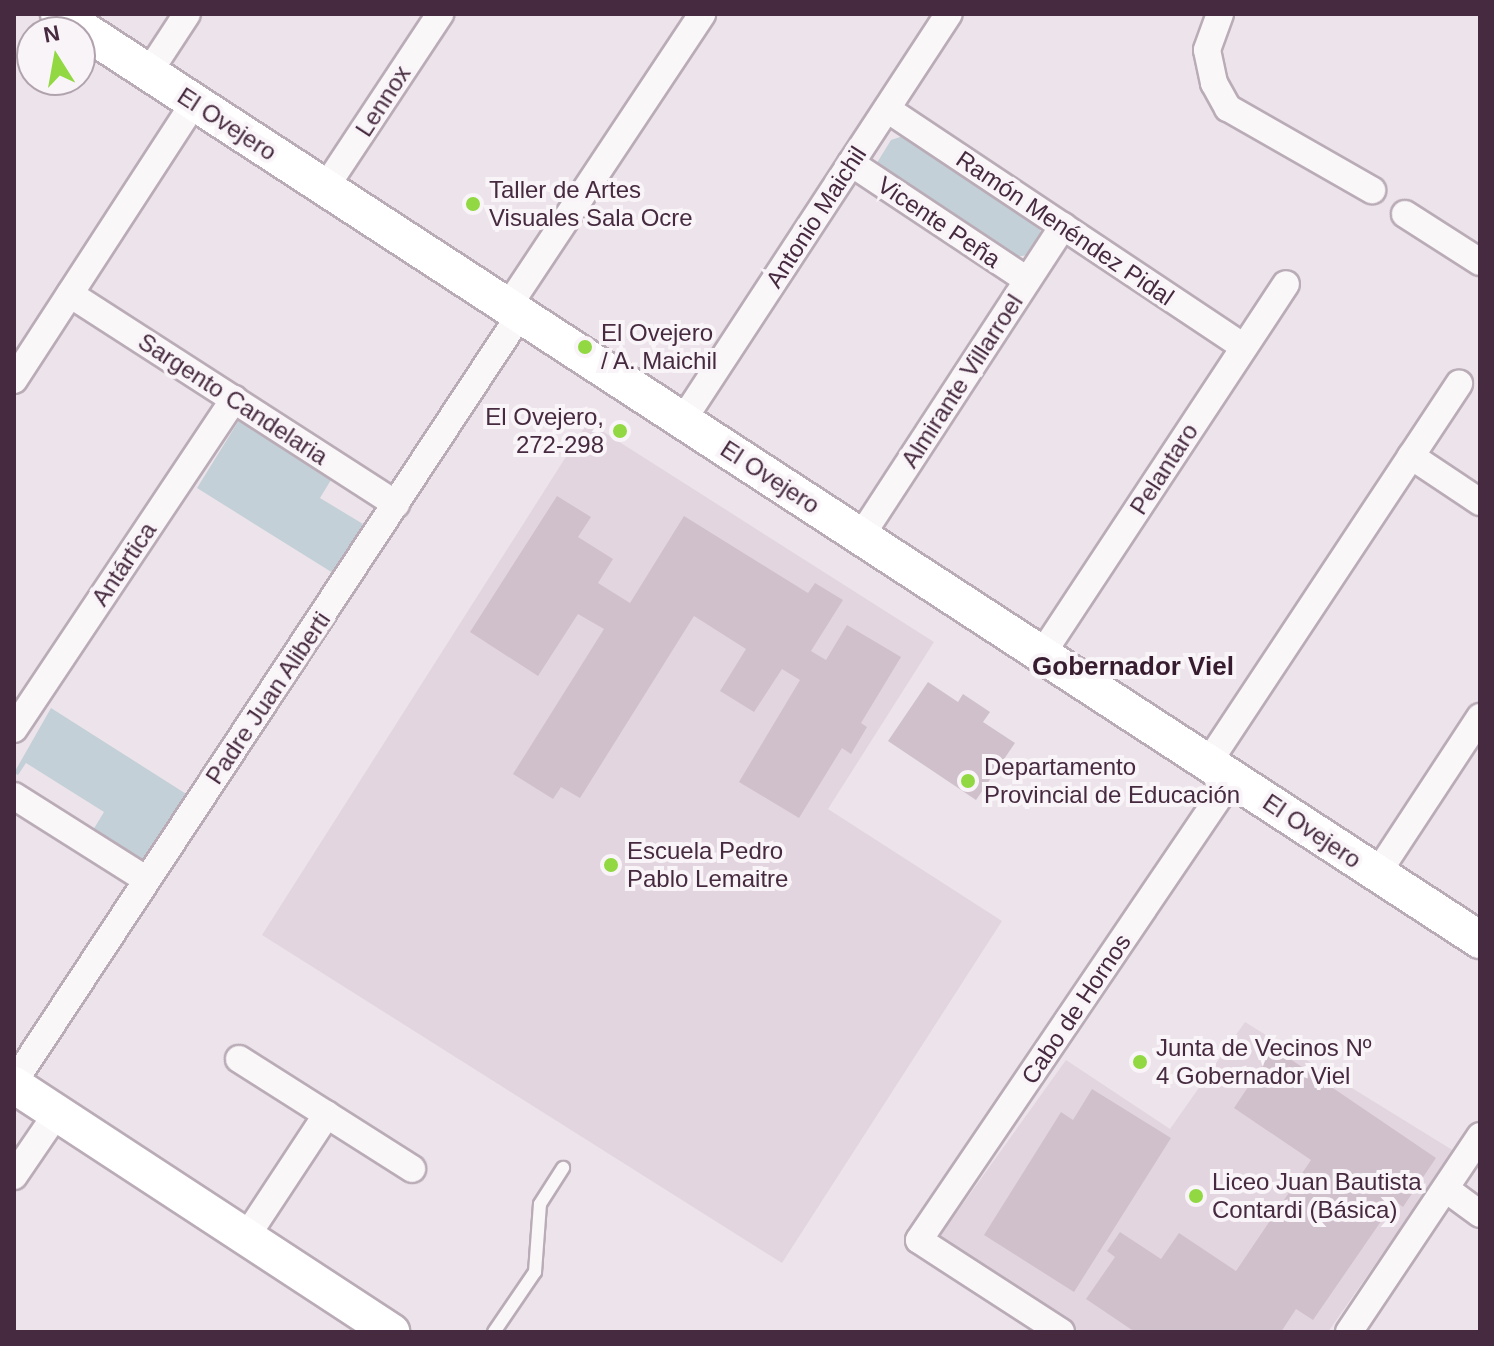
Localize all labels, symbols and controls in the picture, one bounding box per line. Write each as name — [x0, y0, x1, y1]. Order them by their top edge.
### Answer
north arrow — [16, 16, 96, 96]
text: N — [42, 20, 62, 48]
street label: Lennox — [349, 60, 417, 142]
street label: El Ovejero — [172, 81, 282, 167]
street label: Antonio Maichil — [760, 141, 872, 293]
street label: Ramón Menéndez Pidal — [951, 144, 1179, 312]
street label: Vicente Peña — [872, 170, 1006, 274]
place label: Taller de Artes Visuales Sala Ocre — [489, 176, 693, 232]
marker: Taller de Artes Visuales Sala Ocre — [464, 195, 482, 213]
street label: Almirante Villarroel — [895, 289, 1029, 473]
place label: El Ovejero / A. Maichil — [601, 319, 718, 375]
street label: Sargento Candelaria — [133, 327, 333, 471]
marker: El Ovejero / A. Maichil — [576, 338, 594, 356]
place label: El Ovejero, 272-298 — [485, 403, 604, 459]
street label: Pelantaro — [1124, 418, 1204, 520]
marker: El Ovejero, 272-298 — [611, 422, 629, 440]
street label: El Ovejero — [715, 434, 825, 520]
street label: Antártica — [86, 517, 162, 611]
street label: Padre Juan Aliberti — [199, 606, 337, 790]
district label: Gobernador Viel — [1032, 651, 1234, 683]
place label: Departamento Provincial de Educación — [984, 753, 1240, 809]
marker: Departamento Provincial de Educación — [959, 772, 977, 790]
street label: El Ovejero — [1258, 788, 1366, 874]
place label: Escuela Pedro Pablo Lemaitre — [627, 837, 788, 893]
marker: Escuela Pedro Pablo Lemaitre — [602, 856, 620, 874]
street label: Cabo de Hornos — [1015, 929, 1137, 1089]
place label: Junta de Vecinos Nº 4 Gobernador Viel — [1156, 1034, 1372, 1090]
marker: Junta de Vecinos Nº 4 Gobernador Viel — [1131, 1053, 1149, 1071]
place label: Liceo Juan Bautista Contardi (Básica) — [1212, 1168, 1421, 1224]
marker: Liceo Juan Bautista Contardi (Básica) — [1187, 1187, 1205, 1205]

